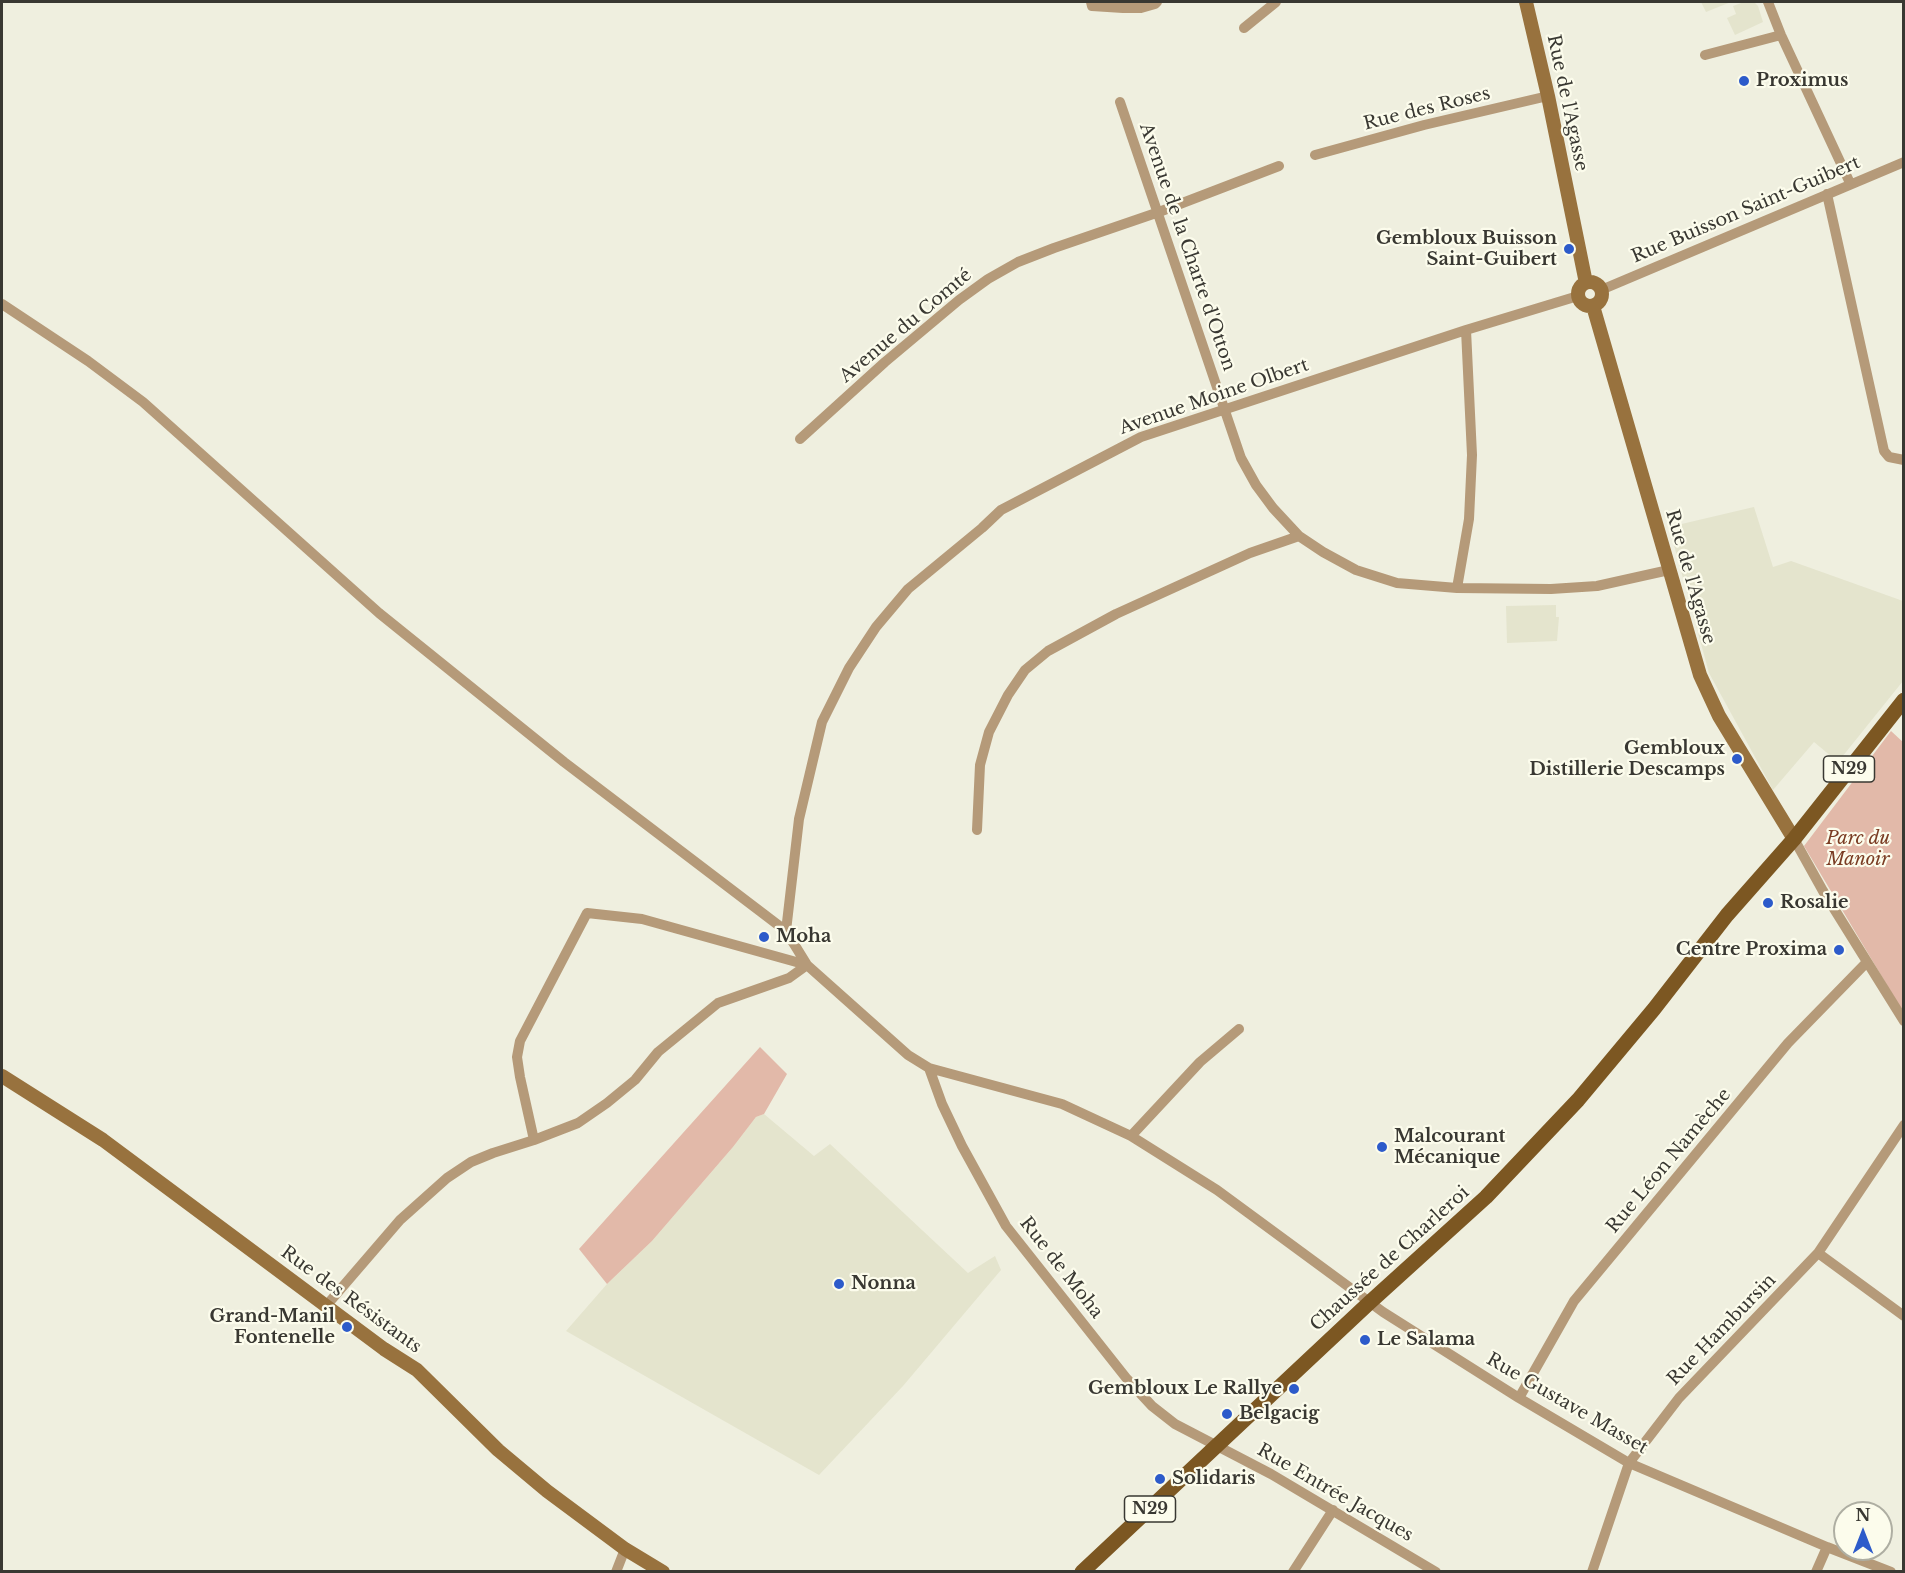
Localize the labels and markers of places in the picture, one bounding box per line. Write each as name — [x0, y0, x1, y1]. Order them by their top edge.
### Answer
place label: Proximus — [1756, 70, 1848, 92]
marker: Proximus — [1737, 74, 1751, 88]
place label: Gembloux Buisson Saint-Guibert — [1376, 228, 1557, 270]
marker: Gembloux Buisson Saint-Guibert — [1562, 242, 1576, 256]
place label: Gembloux Distillerie Descamps — [1529, 738, 1725, 780]
marker: Gembloux Distillerie Descamps — [1730, 752, 1744, 766]
place label: Rosalie — [1780, 892, 1849, 914]
marker: Rosalie — [1761, 896, 1775, 910]
place label: Moha — [776, 926, 831, 948]
marker: Moha — [757, 930, 771, 944]
place label: Centre Proxima — [1676, 939, 1827, 961]
marker: Centre Proxima — [1832, 943, 1846, 957]
place label: Malcourant Mécanique — [1394, 1126, 1505, 1168]
marker: Malcourant Mécanique — [1375, 1140, 1389, 1154]
place label: Nonna — [851, 1273, 916, 1295]
marker: Nonna — [832, 1277, 846, 1291]
place label: Grand-Manil Fontenelle — [209, 1306, 335, 1348]
marker: Grand-Manil Fontenelle — [340, 1320, 354, 1334]
place label: Le Salama — [1377, 1329, 1475, 1351]
marker: Le Salama — [1358, 1333, 1372, 1347]
place label: Gembloux Le Rallye — [1088, 1378, 1282, 1400]
marker: Gembloux Le Rallye — [1287, 1382, 1301, 1396]
place label: Belgacig — [1239, 1403, 1319, 1425]
marker: Belgacig — [1220, 1407, 1234, 1421]
place label: Solidaris — [1172, 1468, 1255, 1490]
marker: Solidaris — [1153, 1472, 1167, 1486]

